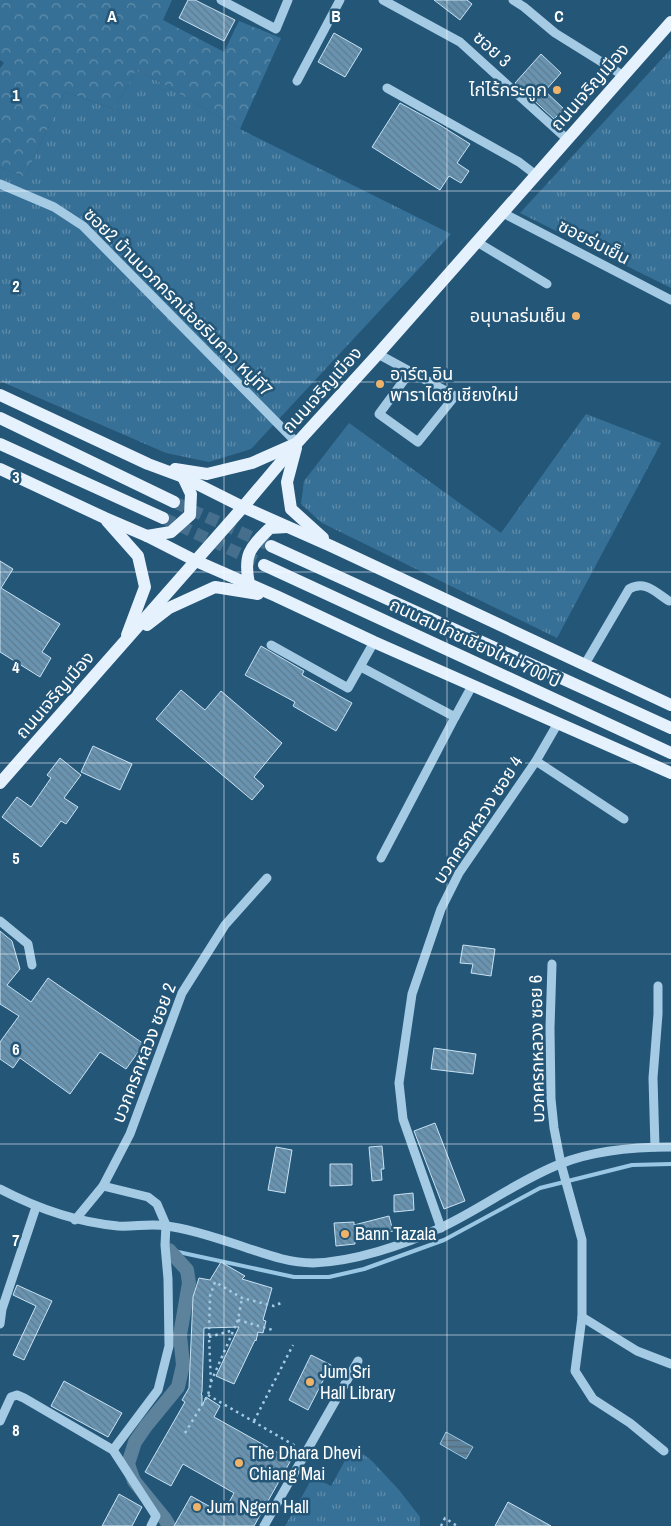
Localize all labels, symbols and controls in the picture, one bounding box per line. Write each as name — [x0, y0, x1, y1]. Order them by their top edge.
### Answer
text: A — [107, 5, 117, 27]
text: B — [331, 5, 341, 27]
text: C — [554, 5, 564, 27]
street label: ซอย 3 — [468, 25, 517, 72]
street label: ถนนเจริญเมือง — [545, 37, 635, 136]
place label: ไก่ไร้กระดูก — [468, 77, 547, 102]
text: 1 — [12, 84, 20, 106]
marker: ไก่ไร้กระดูก — [551, 84, 563, 96]
street label: ซอย2 บ้านบวกครกน้อยริมคาว หมู่ที7 — [78, 202, 278, 402]
street label: ซอยร่มเย็น — [554, 213, 634, 270]
text: 2 — [12, 275, 20, 297]
place label: อนุบาลร่มเย็น — [470, 303, 566, 328]
marker: อนุบาลร่มเย็น — [570, 310, 582, 322]
street label: ถนนเจริญเมือง — [276, 341, 367, 438]
place label: อาร์ต อิน พาราไดซ์ เชียงใหม่ — [390, 361, 519, 407]
marker: อาร์ต อิน พาราไดซ์ เชียงใหม่ — [374, 378, 386, 390]
text: 3 — [12, 466, 20, 488]
street label: ถนนสมโภชเชียงใหม่ 700 ปี — [385, 592, 565, 693]
street label: ถนนเจริญเมือง — [10, 645, 100, 744]
text: 4 — [12, 656, 20, 678]
street label: บวกครกหลวง ซอย 4 — [427, 751, 528, 889]
text: 5 — [12, 847, 20, 869]
street label: บวกครกหลวง ซอย 6 — [523, 975, 550, 1123]
street label: บวกครกหลวง ซอย 2 — [105, 979, 182, 1126]
text: 6 — [12, 1038, 20, 1060]
place label: Bann Tazala — [355, 1221, 436, 1246]
marker: Bann Tazala — [339, 1228, 351, 1240]
text: 7 — [12, 1229, 20, 1251]
place label: Jum Sri Hall Library — [320, 1359, 396, 1405]
marker: Jum Sri Hall Library — [304, 1376, 316, 1388]
text: 8 — [12, 1419, 20, 1441]
place label: The Dhara Dhevi Chiang Mai — [249, 1440, 361, 1486]
marker: The Dhara Dhevi Chiang Mai — [233, 1457, 245, 1469]
place label: Jum Ngern Hall — [207, 1494, 309, 1519]
marker: Jum Ngern Hall — [191, 1501, 203, 1513]

